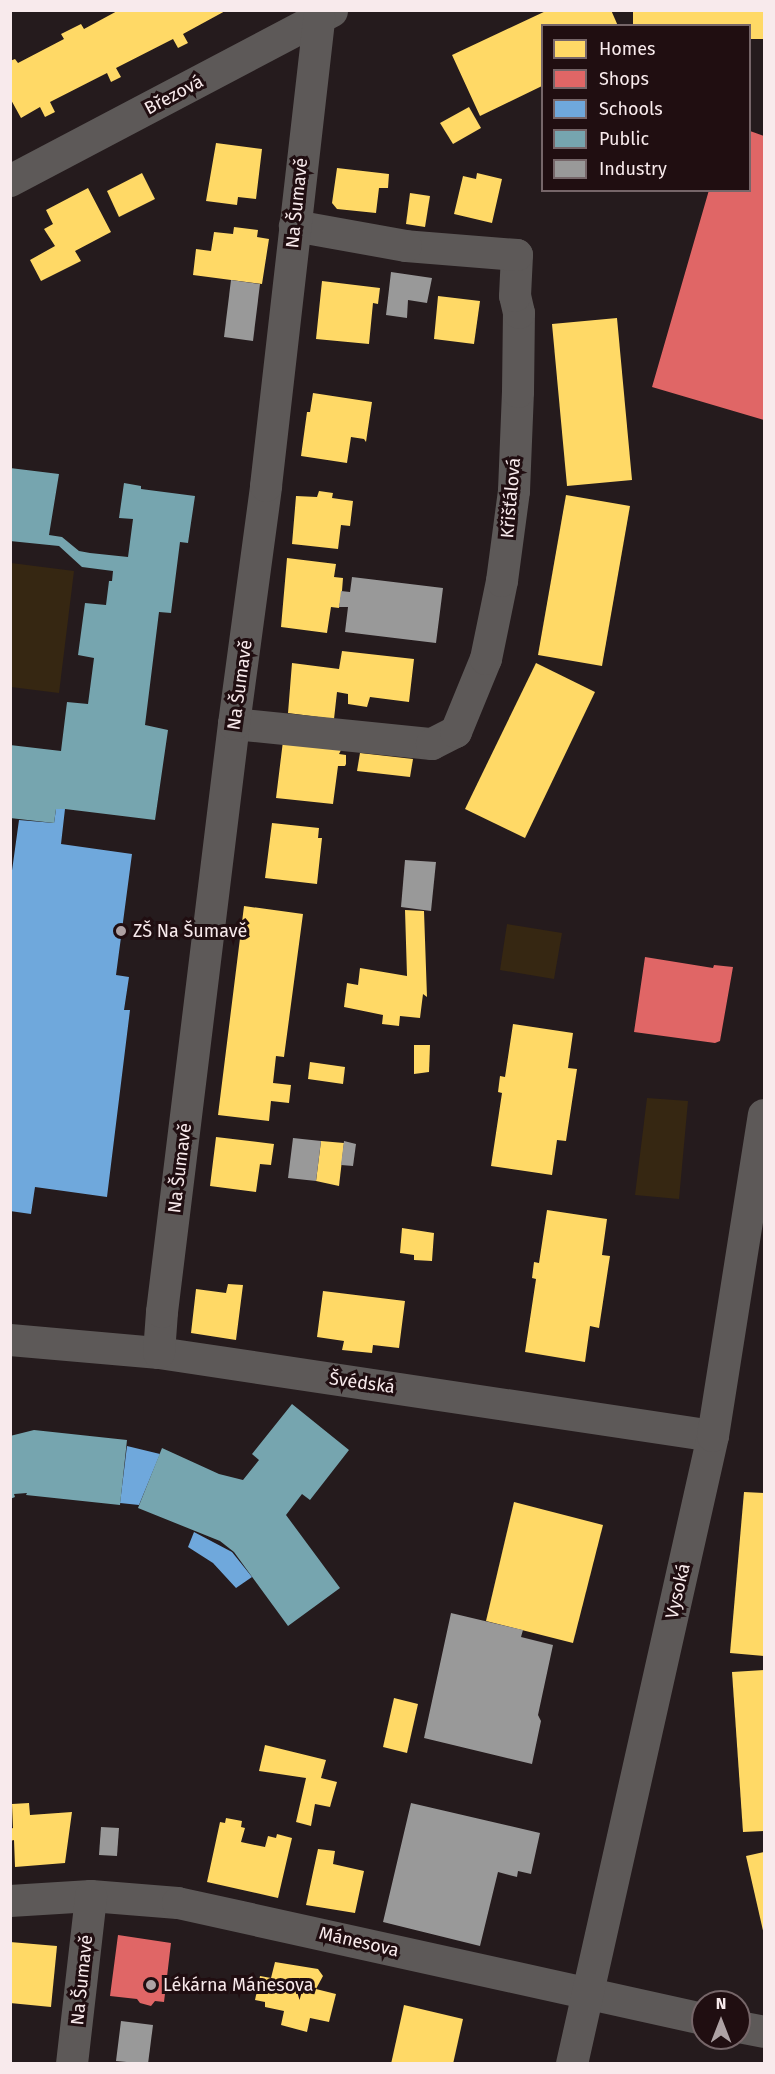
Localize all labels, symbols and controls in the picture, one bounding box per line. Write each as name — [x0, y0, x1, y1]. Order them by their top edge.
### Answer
legend — [541, 24, 751, 192]
text: Homes — [599, 38, 655, 60]
text: Shops — [599, 68, 649, 90]
street label: Březová — [141, 71, 207, 119]
text: Schools — [599, 98, 663, 120]
text: Public — [599, 128, 649, 150]
street label: Na Šumavě — [282, 157, 312, 249]
text: Industry — [599, 158, 667, 180]
street label: Křišťálová — [497, 457, 525, 539]
street label: Na Šumavě — [223, 639, 257, 731]
place label: ZŠ Na Šumavě — [133, 920, 247, 942]
marker: ZŠ Na Šumavě — [114, 924, 128, 938]
street label: Na Šumavě — [164, 1122, 196, 1214]
street label: Švédská — [328, 1368, 396, 1398]
street label: Vysoká — [661, 1561, 695, 1621]
street label: Mánesova — [317, 1922, 401, 1962]
street label: Na Šumavě — [67, 1934, 97, 2026]
place label: Lékárna Mánesova — [163, 1974, 313, 1996]
marker: Lékárna Mánesova — [144, 1978, 158, 1992]
north arrow — [691, 1990, 751, 2050]
text: N — [716, 1994, 726, 2013]

